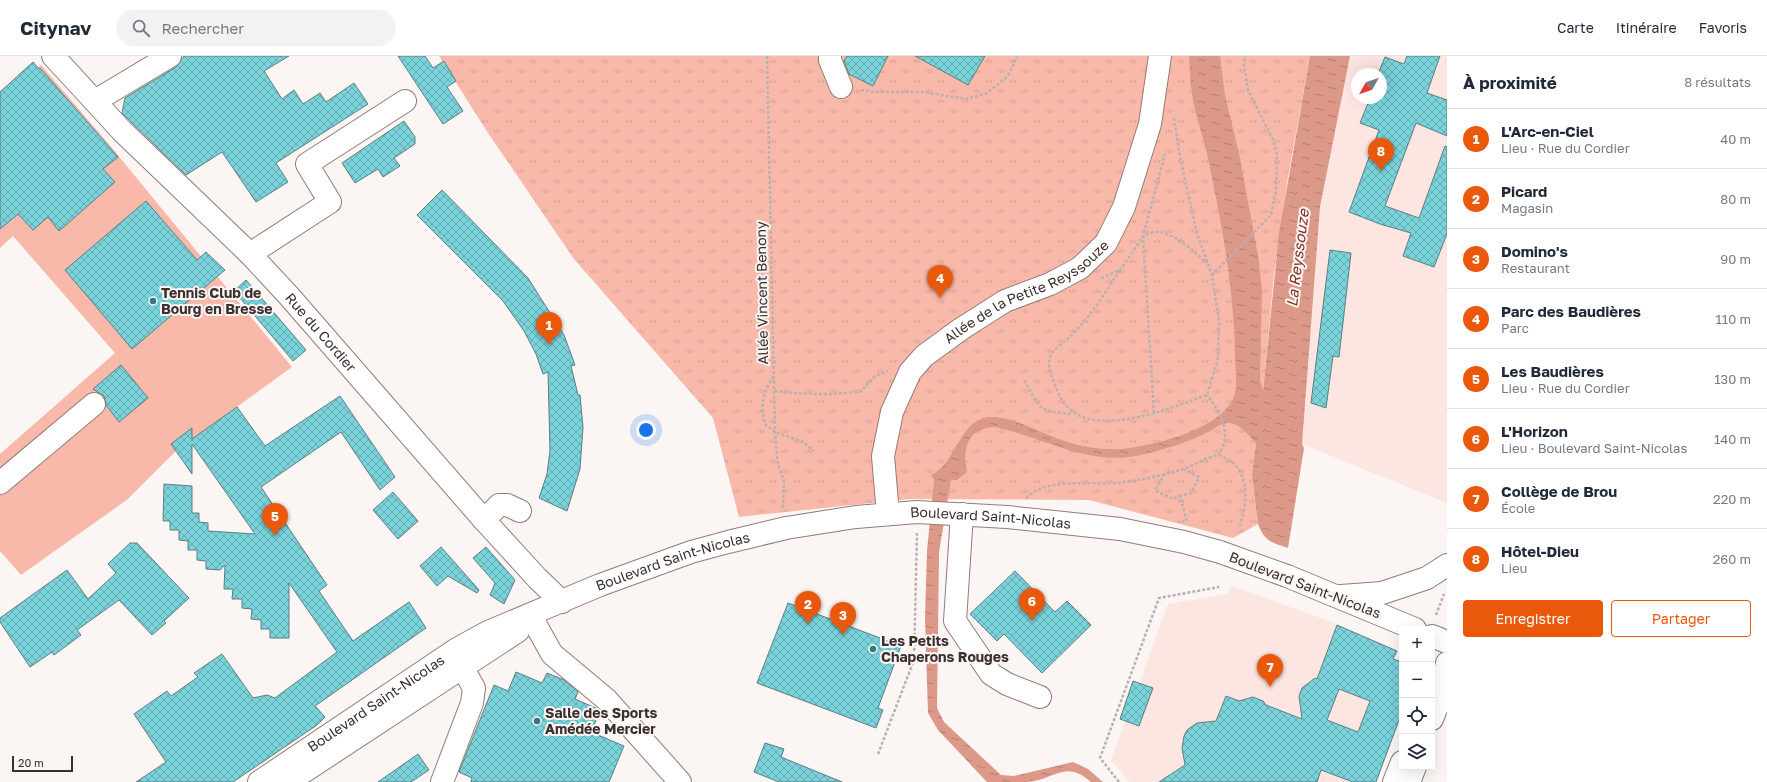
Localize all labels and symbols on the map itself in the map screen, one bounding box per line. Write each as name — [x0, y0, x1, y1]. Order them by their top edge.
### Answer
north arrow — [1351, 68, 1387, 104]
pin: 8 — [1368, 138, 1394, 171]
water label: La Reyssouze — [1282, 207, 1313, 308]
street label: Allée Vincent Benony — [752, 221, 771, 365]
street label: Allée de la Petite Reyssouze — [940, 236, 1112, 347]
pin: 4 — [927, 265, 953, 298]
place label: Tennis Club de Bourg en Bresse — [161, 284, 273, 317]
street label: Rue du Cordier — [282, 289, 360, 375]
marker: Tennis Club de Bourg en Bresse — [148, 296, 158, 306]
pin: 1 — [536, 312, 562, 345]
your location — [636, 420, 656, 440]
pin: 5 — [262, 503, 288, 536]
street label: Boulevard Saint-Nicolas — [909, 503, 1072, 532]
street label: Boulevard Saint-Nicolas — [593, 528, 751, 594]
street label: Boulevard Saint-Nicolas — [1227, 548, 1383, 621]
pin: 6 — [1019, 588, 1045, 621]
pin: 2 — [795, 591, 821, 624]
pin: 3 — [830, 602, 856, 635]
place label: Les Petits Chaperons Rouges — [881, 632, 1009, 665]
marker: Les Petits Chaperons Rouges — [868, 644, 878, 654]
street label: Boulevard Saint-Nicolas — [304, 651, 447, 755]
pin: 7 — [1257, 654, 1283, 687]
place label: Salle des Sports Amédée Mercier — [545, 704, 658, 737]
marker: Salle des Sports Amédée Mercier — [532, 716, 542, 726]
scale bar — [12, 754, 73, 773]

